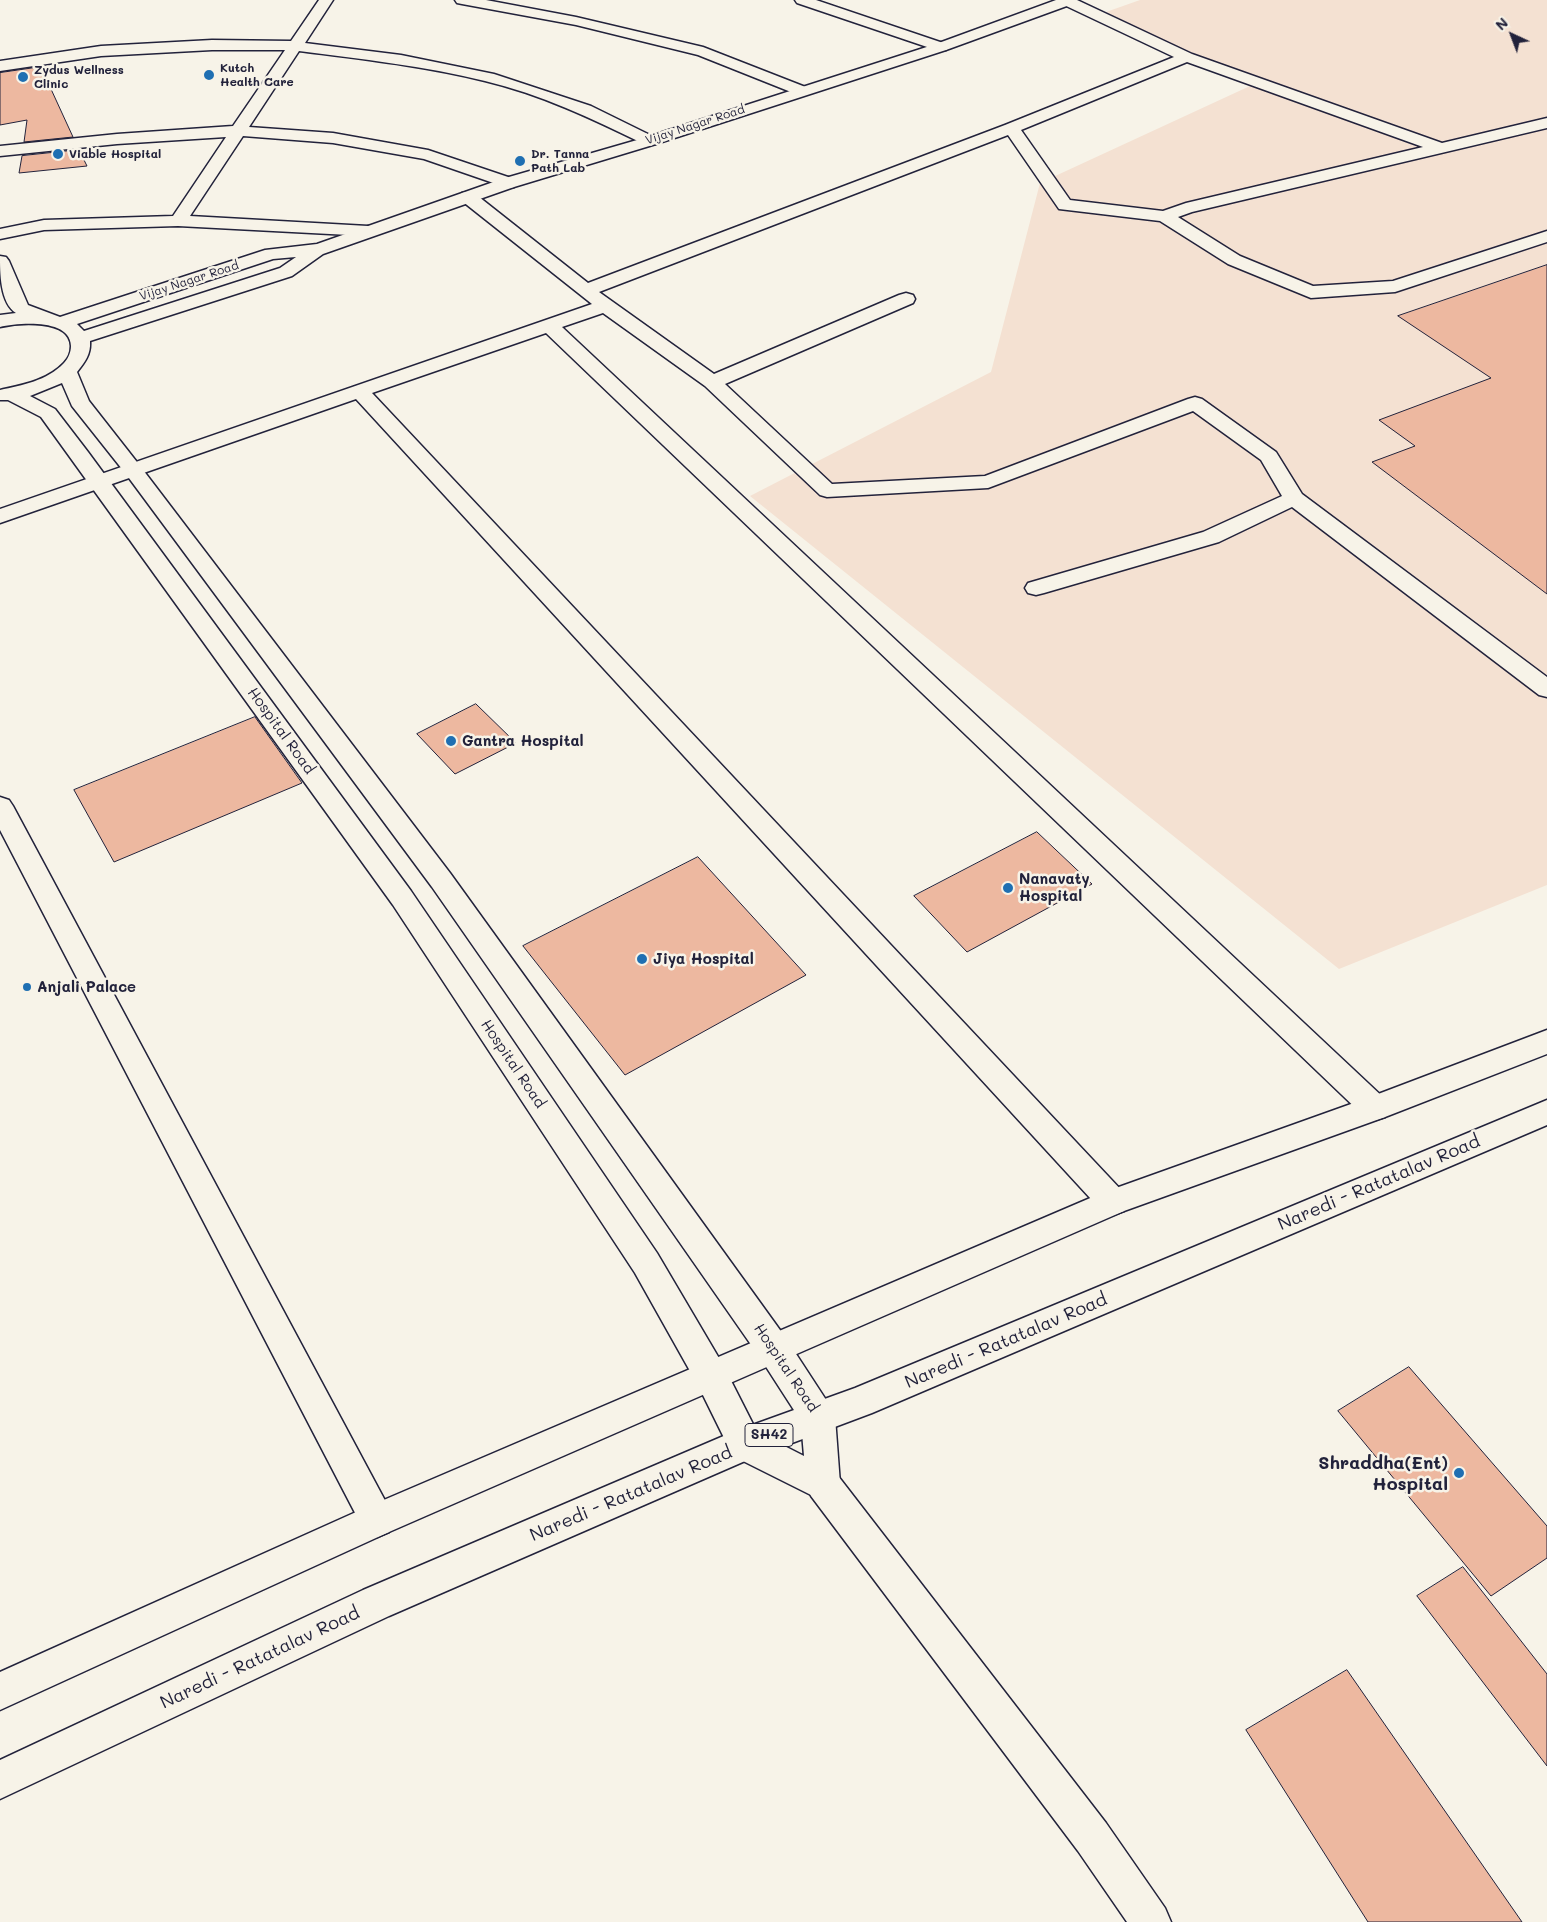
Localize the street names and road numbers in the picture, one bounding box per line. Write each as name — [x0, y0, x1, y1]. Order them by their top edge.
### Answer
street label: Vijay Nagar Road — [644, 102, 746, 148]
street label: Vijay Nagar Road — [138, 258, 240, 304]
street label: Hospital Road — [244, 684, 318, 778]
street label: Hospital Road — [477, 1016, 549, 1112]
street label: Naredi - Ratatalav Road — [1275, 1131, 1483, 1235]
street label: Naredi - Ratatalav Road — [902, 1289, 1110, 1393]
street label: Hospital Road — [750, 1320, 822, 1416]
road number: SH42 — [745, 1424, 793, 1446]
street label: Naredi - Ratatalav Road — [527, 1442, 735, 1546]
street label: Naredi - Ratatalav Road — [157, 1602, 363, 1714]

